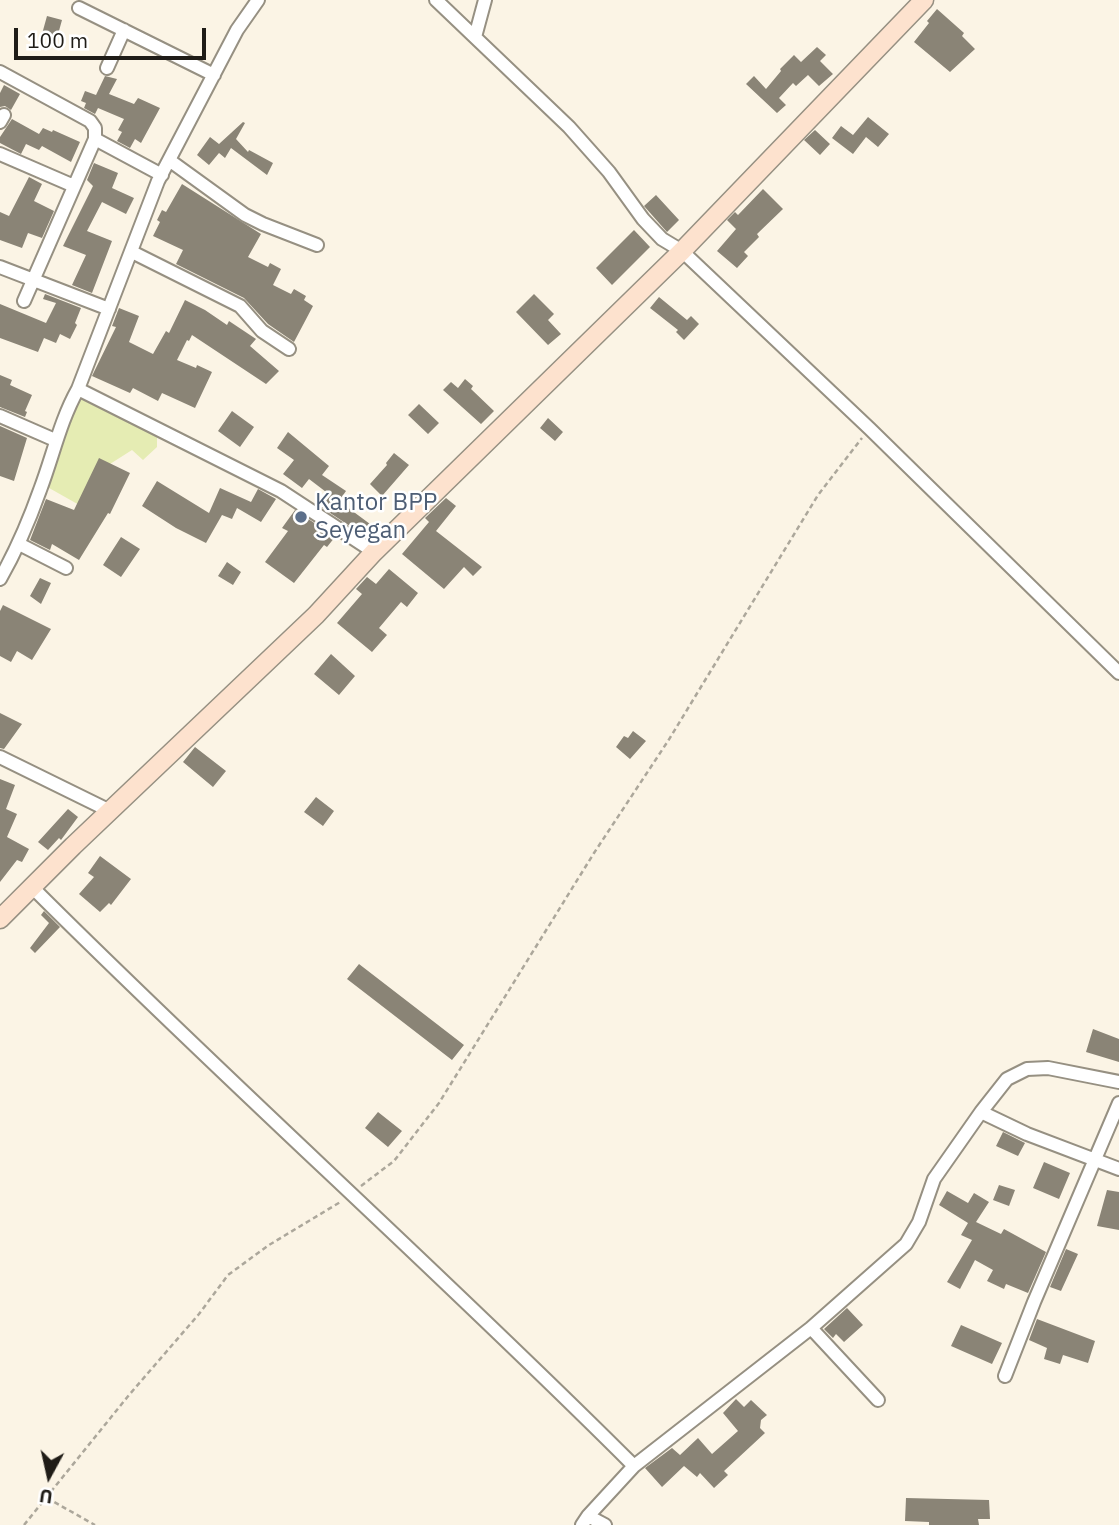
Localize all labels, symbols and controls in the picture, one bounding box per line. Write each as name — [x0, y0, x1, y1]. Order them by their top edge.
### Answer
scale bar — [18, 14, 210, 58]
text: 100 m — [27, 26, 88, 54]
place label: Kantor BPP Seyegan — [315, 489, 437, 545]
marker: Kantor BPP Seyegan — [293, 509, 309, 525]
north arrow — [14, 1441, 84, 1511]
text: U — [38, 1484, 54, 1510]

